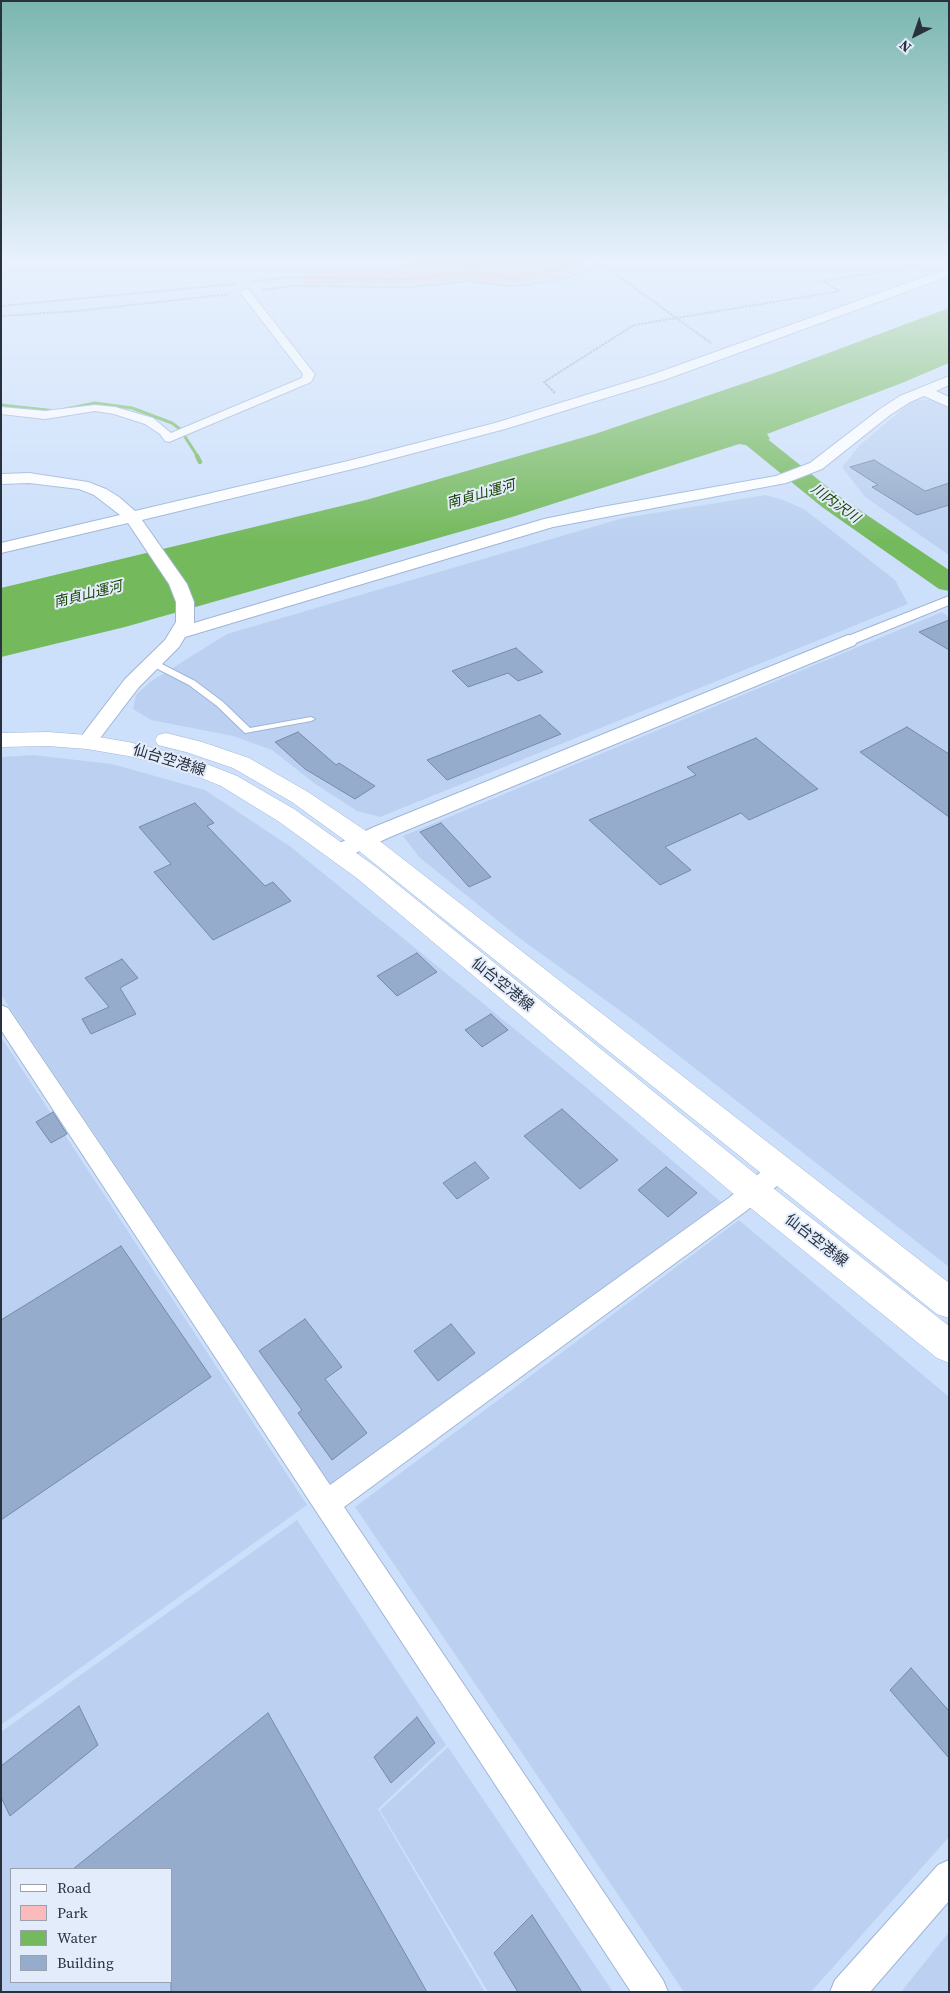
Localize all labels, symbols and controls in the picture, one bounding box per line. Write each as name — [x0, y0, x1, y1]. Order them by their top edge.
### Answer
north arrow — [890, 10, 940, 60]
text: N — [895, 35, 916, 57]
water label: 南貞山運河 — [445, 477, 517, 513]
water label: 川内沢川 — [807, 481, 863, 527]
water label: 南貞山運河 — [52, 578, 124, 612]
street label: 仙台空港線 — [131, 741, 207, 781]
street label: 仙台空港線 — [467, 954, 537, 1016]
street label: 仙台空港線 — [781, 1211, 851, 1271]
legend — [10, 1868, 172, 1983]
text: Road — [57, 1877, 91, 1898]
text: Park — [57, 1902, 88, 1923]
text: Water — [57, 1927, 97, 1948]
text: Building — [57, 1952, 114, 1973]

